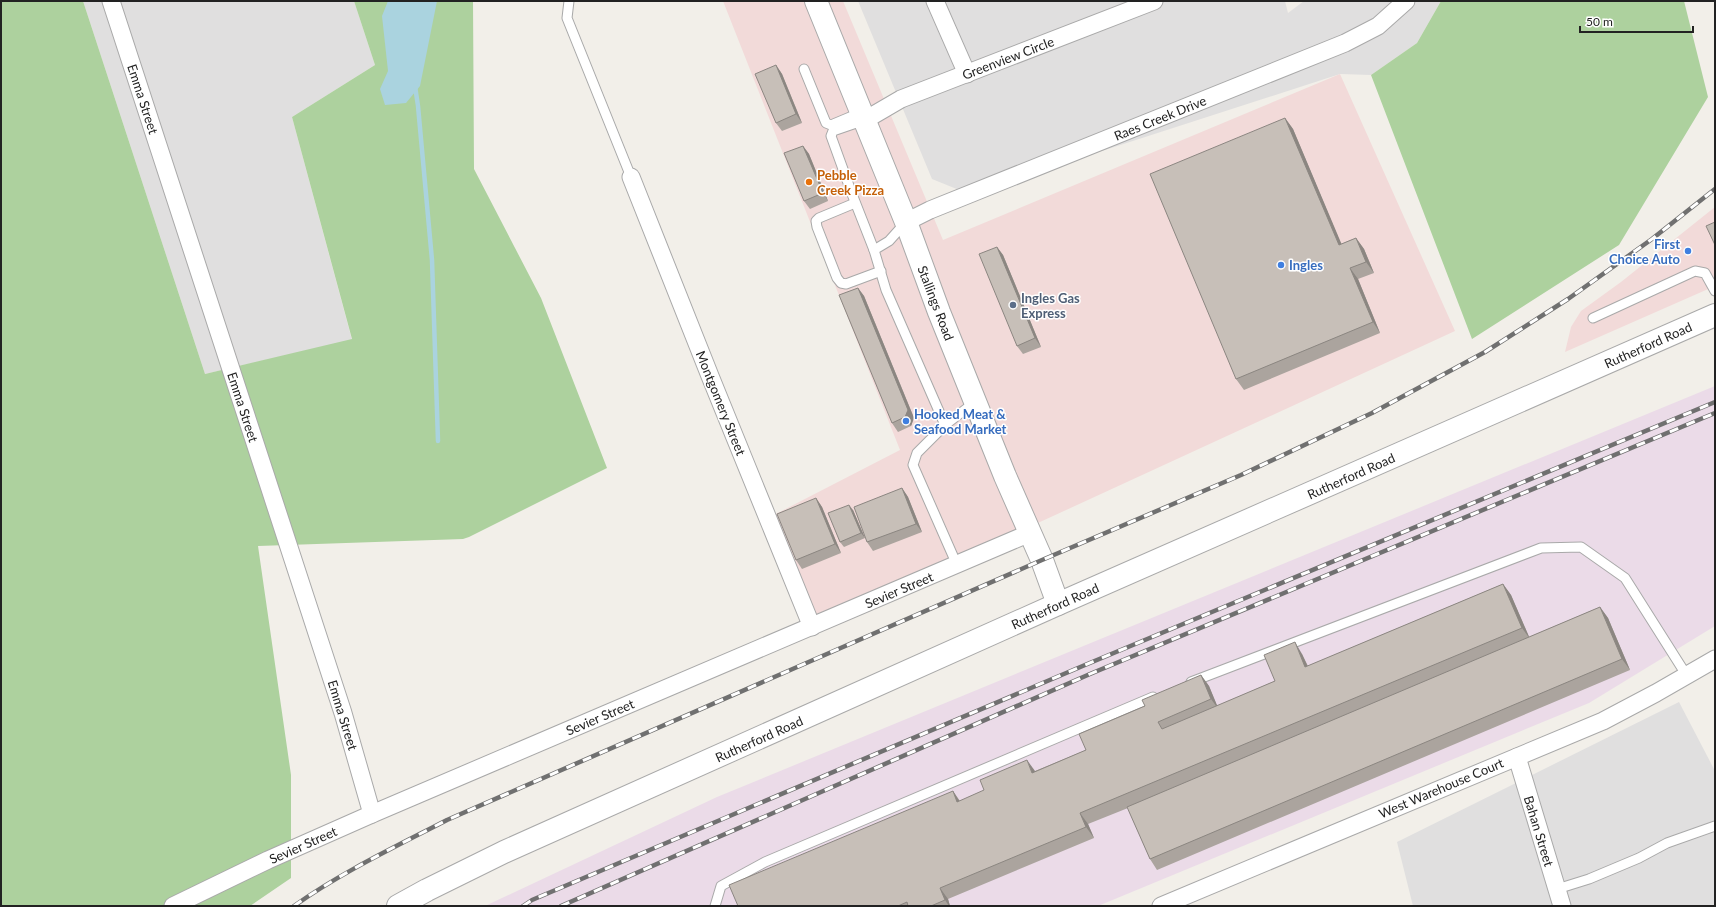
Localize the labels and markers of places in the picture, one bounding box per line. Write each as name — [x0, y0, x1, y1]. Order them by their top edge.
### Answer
place label: Pebble Creek Pizza — [817, 167, 884, 198]
marker: Pebble Creek Pizza — [804, 177, 814, 187]
place label: First Choice Auto — [1609, 236, 1681, 267]
marker: First Choice Auto — [1683, 246, 1693, 256]
place label: Ingles — [1289, 257, 1323, 273]
marker: Ingles — [1276, 260, 1286, 270]
place label: Ingles Gas Express — [1021, 290, 1080, 321]
marker: Ingles Gas Express — [1008, 300, 1018, 310]
place label: Hooked Meat & Seafood Market — [914, 406, 1007, 437]
marker: Hooked Meat & Seafood Market — [901, 416, 911, 426]

